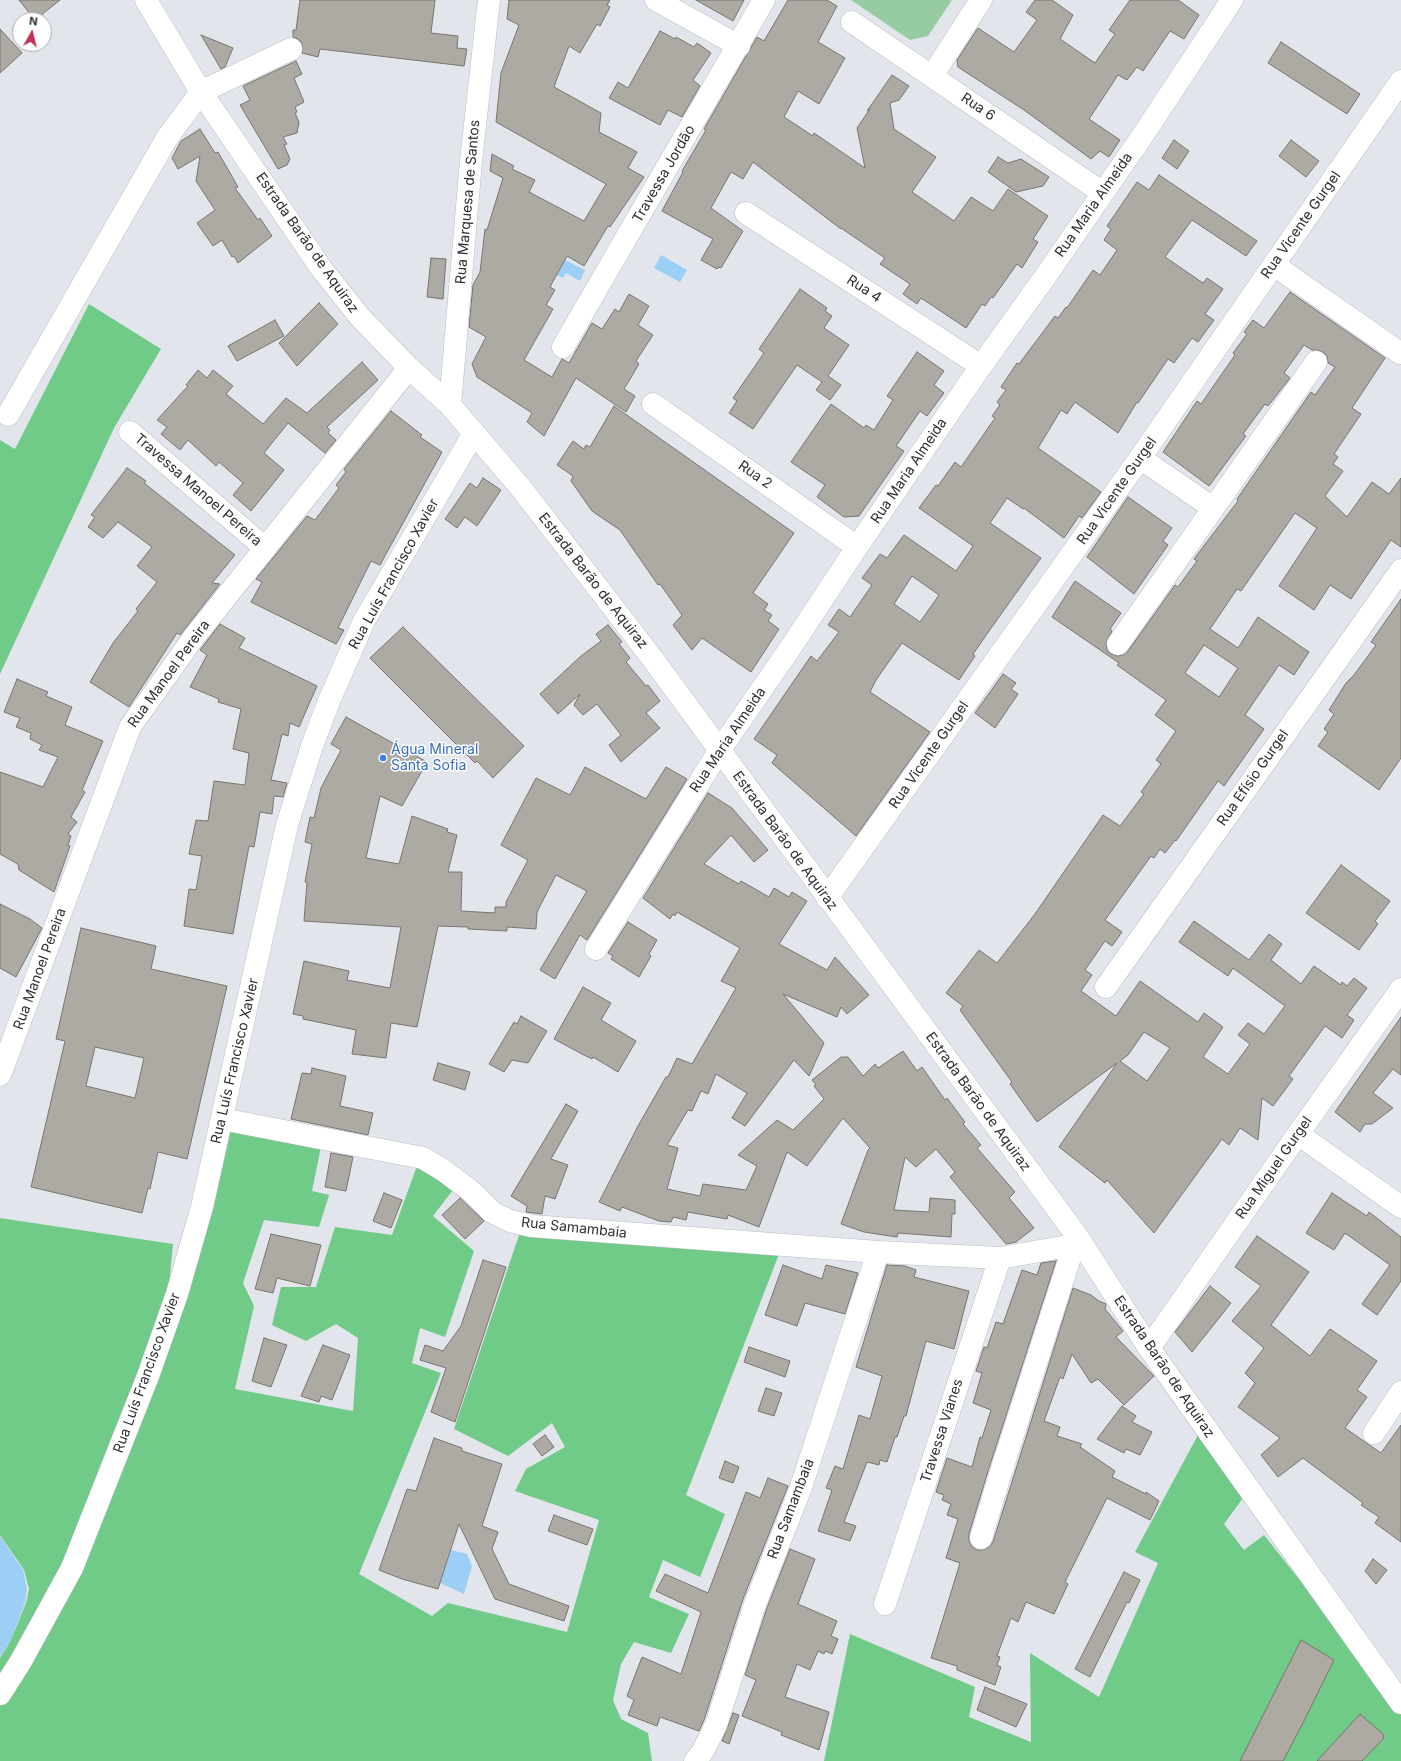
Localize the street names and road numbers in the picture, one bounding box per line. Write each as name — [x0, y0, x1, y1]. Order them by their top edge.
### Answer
street label: Rua 6 — [958, 89, 998, 125]
street label: Rua Marquesa de Santos — [452, 119, 484, 285]
street label: Travessa Jordão — [629, 122, 699, 226]
street label: Rua Maria Almeida — [1052, 150, 1136, 260]
street label: Rua Vicente Gurgel — [1258, 168, 1344, 282]
street label: Estrada Barão de Aquiraz — [252, 169, 362, 317]
street label: Rua 4 — [843, 272, 885, 306]
street label: Rua Maria Almeida — [867, 415, 951, 527]
street label: Travessa Manoel Pereira — [131, 430, 265, 550]
street label: Rua Vicente Gurgel — [1074, 434, 1160, 548]
street label: Rua 2 — [735, 457, 775, 493]
street label: Rua Luís Francisco Xavier — [346, 496, 442, 652]
street label: Estrada Barão de Aquiraz — [535, 510, 651, 652]
street label: Rua Manoel Pereira — [124, 617, 214, 731]
street label: Rua Maria Almeida — [686, 684, 770, 796]
street label: Rua Vicente Gurgel — [886, 698, 972, 812]
street label: Rua Efísio Gurgel — [1214, 727, 1292, 829]
street label: Estrada Barão de Aquiraz — [729, 768, 841, 914]
street label: Rua Manoel Pereira — [10, 906, 70, 1032]
street label: Rua Luís Francisco Xavier — [208, 977, 262, 1145]
street label: Estrada Barão de Aquiraz — [922, 1029, 1034, 1175]
street label: Rua Miguel Gurgel — [1232, 1113, 1316, 1223]
street label: Rua Samambaia — [520, 1214, 628, 1242]
street label: Rua Luís Francisco Xavier — [110, 1291, 184, 1455]
street label: Estrada Barão de Aquiraz — [1110, 1293, 1218, 1441]
street label: Travessa Vianes — [917, 1377, 967, 1485]
street label: Rua Samambaia — [764, 1456, 818, 1562]

